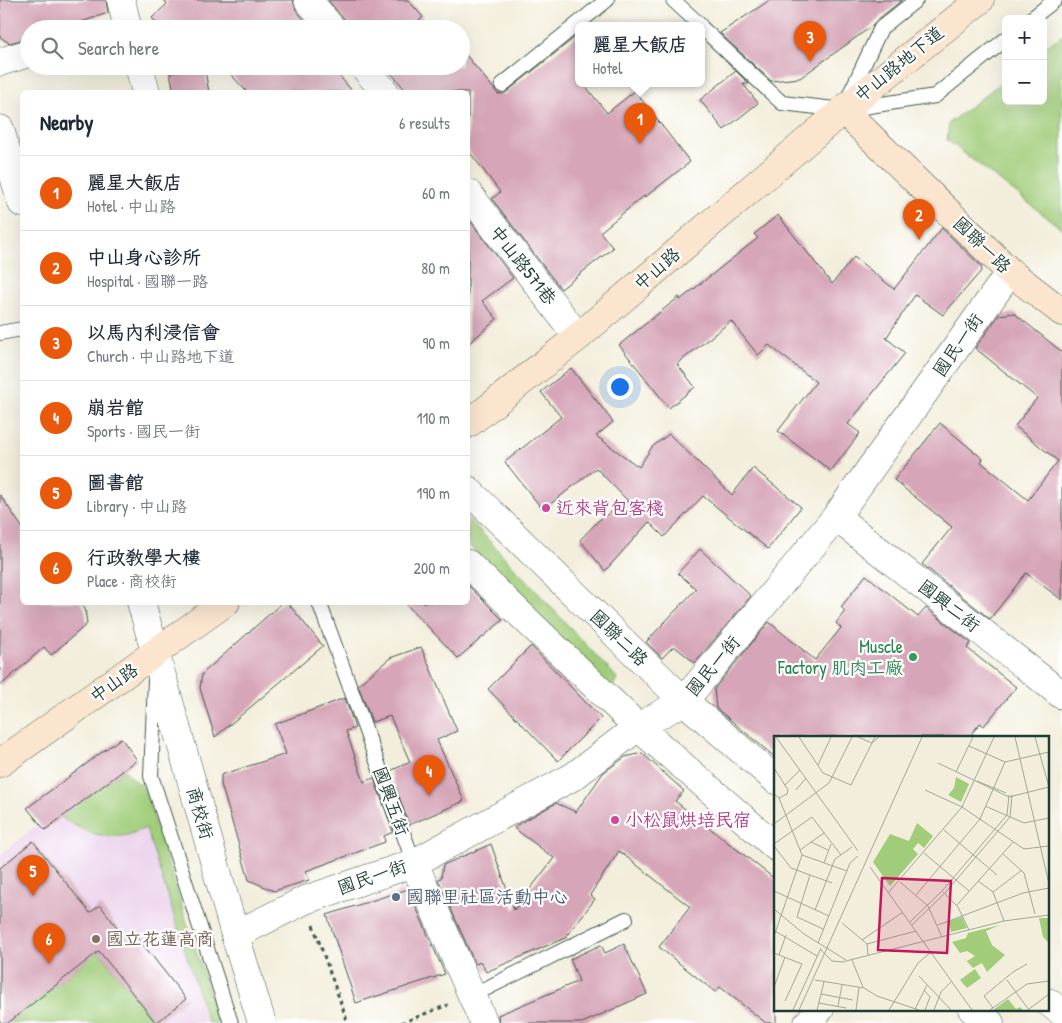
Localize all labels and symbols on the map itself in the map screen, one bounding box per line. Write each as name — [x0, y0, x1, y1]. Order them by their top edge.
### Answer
street label: 中山路地下道 — [849, 20, 949, 107]
pin: 3 — [794, 21, 826, 62]
pin: 1 — [624, 103, 656, 144]
pin: 2 — [903, 199, 935, 240]
street label: 國聯一路 — [948, 211, 1017, 279]
street label: 中山路571巷 — [484, 220, 563, 310]
street label: 中山路 — [628, 241, 685, 296]
street label: 國民一街 — [927, 308, 988, 381]
your location — [607, 374, 633, 400]
place label: 近來背包客棧 — [556, 495, 664, 520]
marker: 近來背包客棧 — [540, 502, 552, 514]
street label: 國興二街 — [913, 574, 985, 638]
street label: 國聯二路 — [585, 604, 654, 672]
street label: 國民一街 — [680, 630, 745, 701]
place label: Muscle Factory 肌肉工廠 — [777, 634, 903, 680]
marker: Muscle Factory 肌肉工廠 — [907, 651, 919, 663]
street label: 中山路 — [84, 657, 143, 708]
inset map — [774, 736, 1050, 1010]
pin: 4 — [413, 755, 445, 796]
street label: 國興五街 — [367, 763, 416, 839]
street label: 商校街 — [181, 783, 220, 842]
place label: 小松鼠烘培民宿 — [625, 807, 751, 832]
marker: 小松鼠烘培民宿 — [609, 814, 621, 826]
street label: 國民一街 — [334, 853, 410, 900]
pin: 5 — [17, 855, 49, 896]
place label: 國聯里社區活動中心 — [406, 884, 568, 909]
marker: 國聯里社區活動中心 — [390, 891, 402, 903]
pin: 6 — [33, 923, 65, 964]
place label: 國立花蓮高商 — [106, 926, 214, 951]
marker: 國立花蓮高商 — [90, 933, 102, 945]

